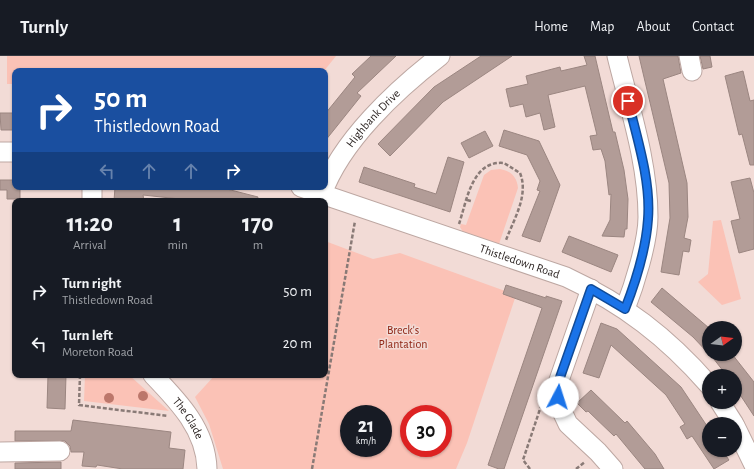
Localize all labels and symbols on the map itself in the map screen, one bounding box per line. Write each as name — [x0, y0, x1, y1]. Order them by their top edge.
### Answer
pin — [611, 84, 645, 118]
street label: Highbank Drive — [344, 87, 402, 149]
street label: Thistledown Road — [478, 242, 561, 280]
north arrow — [702, 321, 742, 361]
park label: Breck's Plantation — [379, 324, 427, 350]
position arrow — [537, 376, 579, 418]
street label: The Glade — [171, 395, 206, 441]
speed limit sign: 30 — [400, 405, 452, 457]

